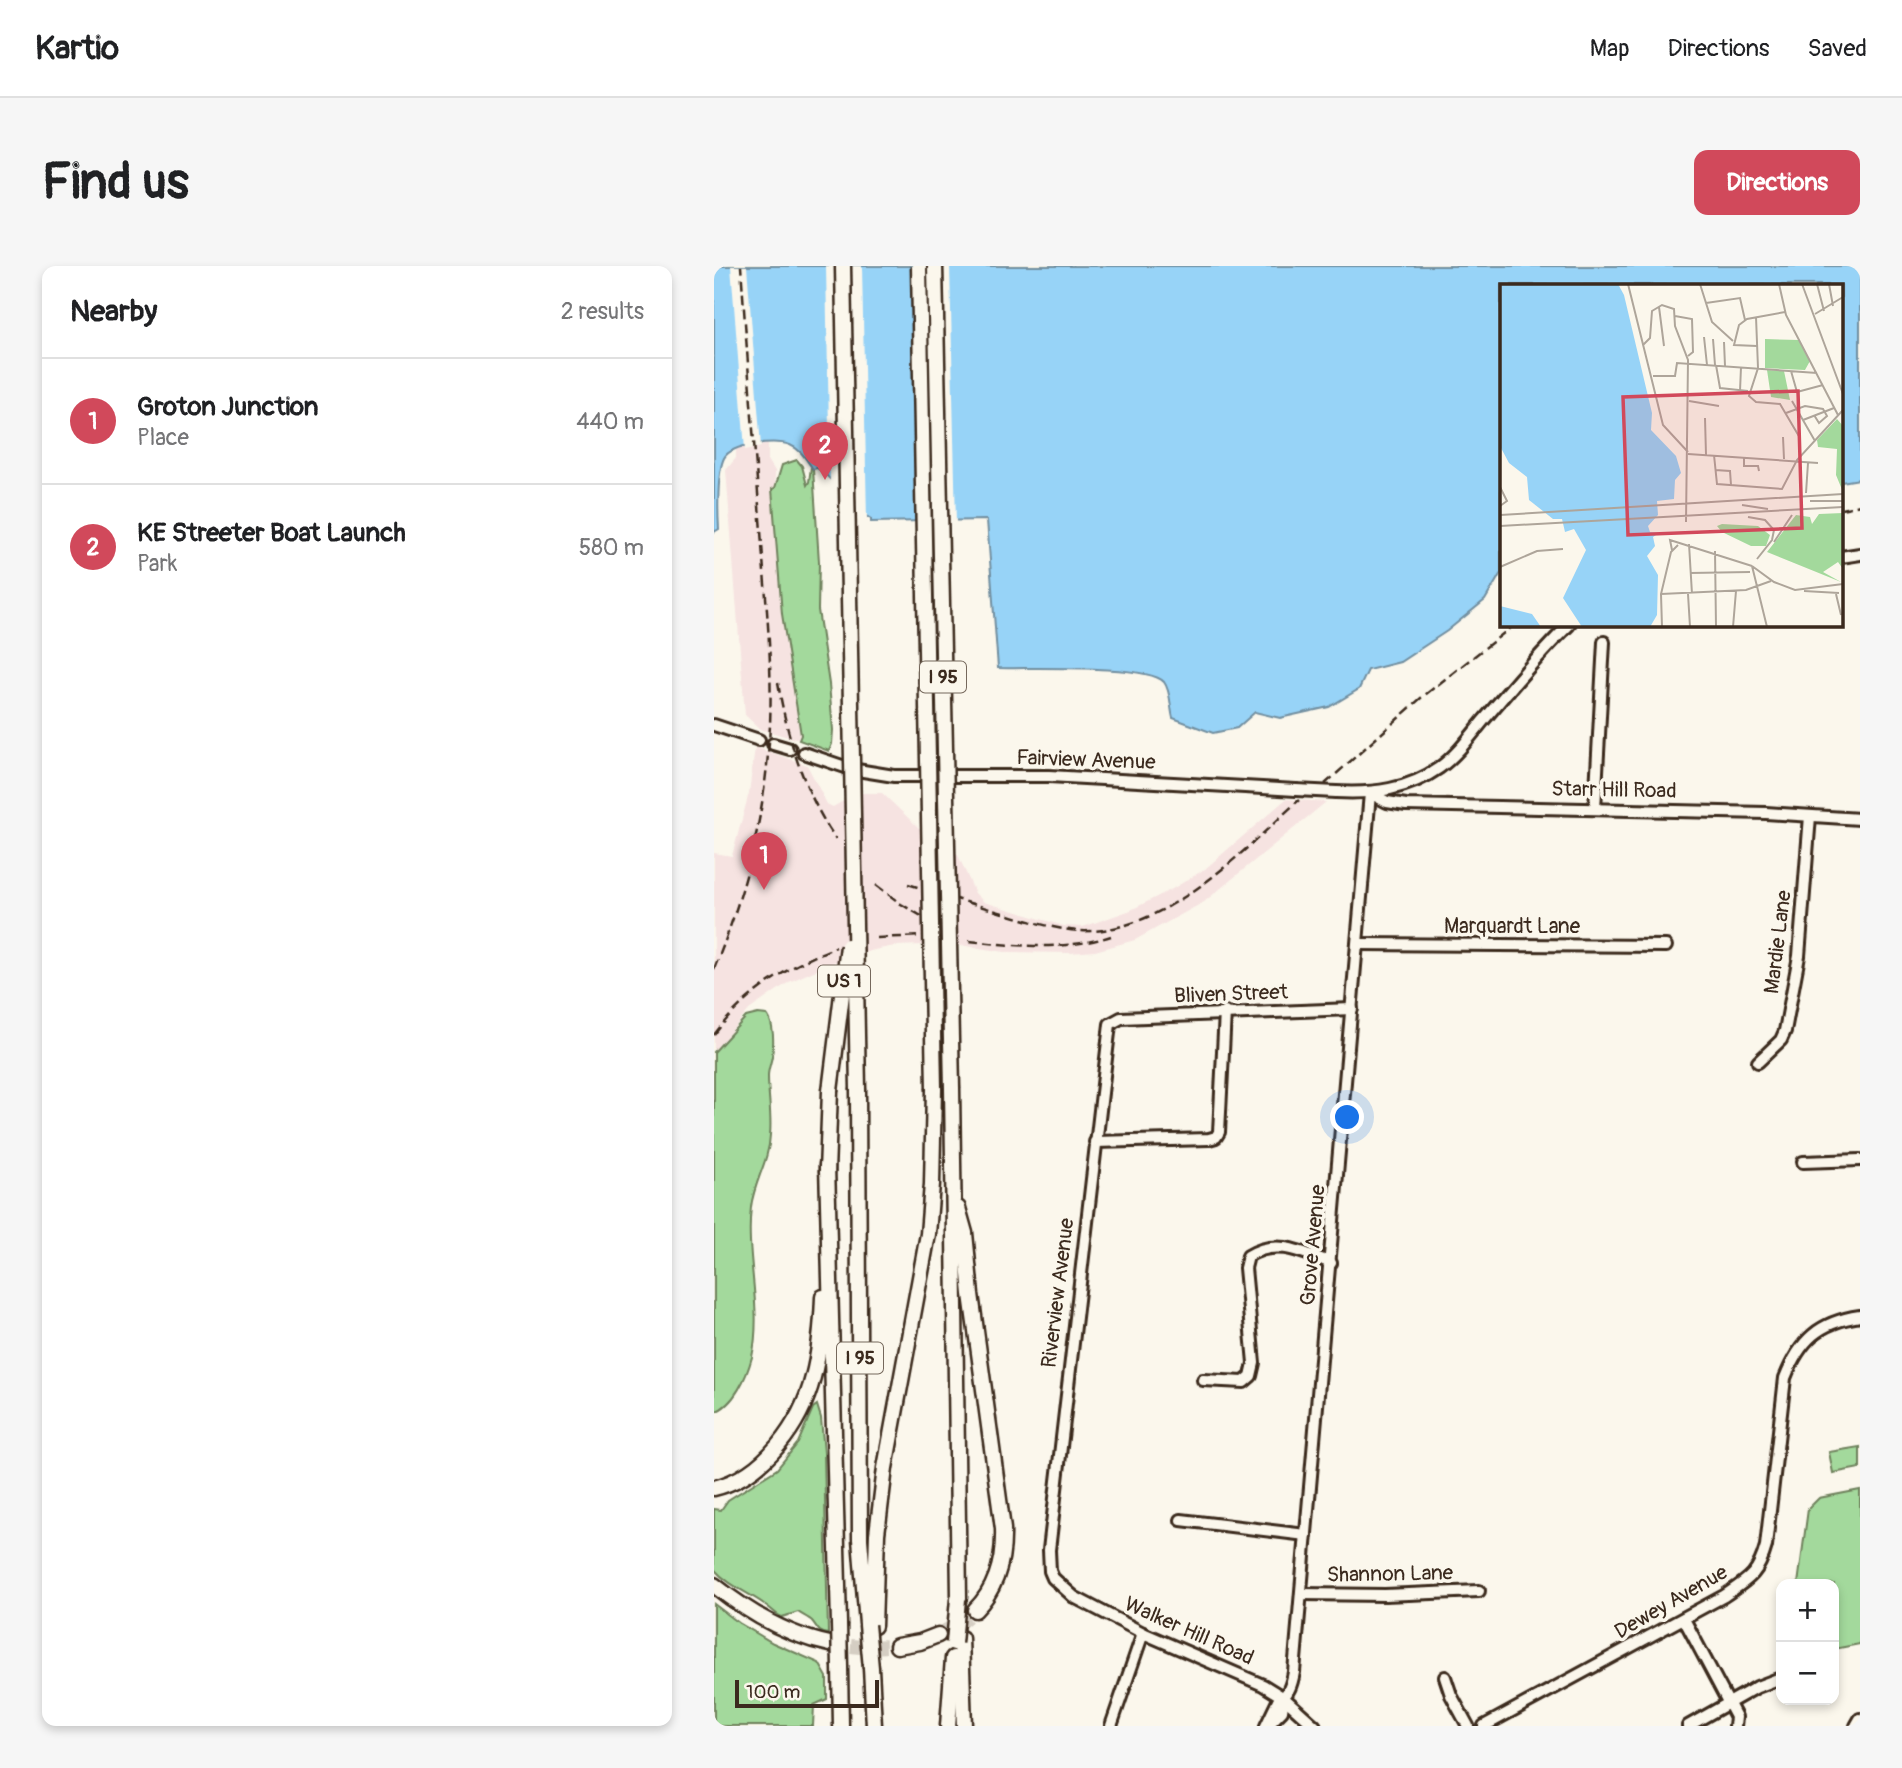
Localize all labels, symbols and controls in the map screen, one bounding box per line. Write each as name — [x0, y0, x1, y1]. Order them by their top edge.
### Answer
text: Kartio — [35, 28, 119, 69]
text: Map — [1590, 34, 1630, 63]
text: Directions — [1668, 34, 1769, 63]
text: Saved — [1807, 34, 1867, 63]
button: Directions — [1694, 150, 1860, 215]
text: Find us — [42, 152, 189, 213]
inset map — [1500, 284, 1842, 626]
text: Nearby — [70, 293, 157, 330]
text: 2 results — [561, 297, 644, 326]
text: Groton Junction — [137, 391, 318, 423]
text: 1 — [89, 407, 98, 436]
text: 440 m — [576, 407, 644, 436]
pin: 2 — [802, 422, 848, 480]
text: Place — [137, 423, 189, 452]
text: KE Streeter Boat Launch — [137, 517, 406, 549]
text: 2 — [87, 533, 99, 562]
text: 580 m — [579, 533, 644, 562]
text: Park — [137, 549, 177, 578]
road number: I 95 — [920, 662, 966, 692]
street label: Fairview Avenue — [1016, 744, 1157, 776]
street label: Starr Hill Road — [1551, 775, 1677, 805]
pin: 1 — [741, 832, 787, 890]
street label: Mardie Lane — [1758, 888, 1798, 995]
street label: Marquardt Lane — [1444, 913, 1581, 940]
road number: US 1 — [818, 966, 870, 996]
street label: Bliven Street — [1174, 978, 1289, 1009]
your location — [1330, 1100, 1364, 1134]
street label: Grove Avenue — [1294, 1183, 1332, 1307]
street label: Riverview Avenue — [1035, 1216, 1081, 1369]
road number: I 95 — [837, 1342, 883, 1374]
street label: Dewey Avenue — [1610, 1558, 1733, 1645]
street label: Shannon Lane — [1327, 1559, 1454, 1589]
map controls — [1776, 1579, 1839, 1705]
button: + — [1776, 1579, 1839, 1642]
street label: Walker Hill Road — [1120, 1590, 1258, 1672]
button: − — [1776, 1642, 1839, 1705]
scale bar — [735, 1677, 878, 1709]
text: 100 m — [746, 1680, 800, 1704]

